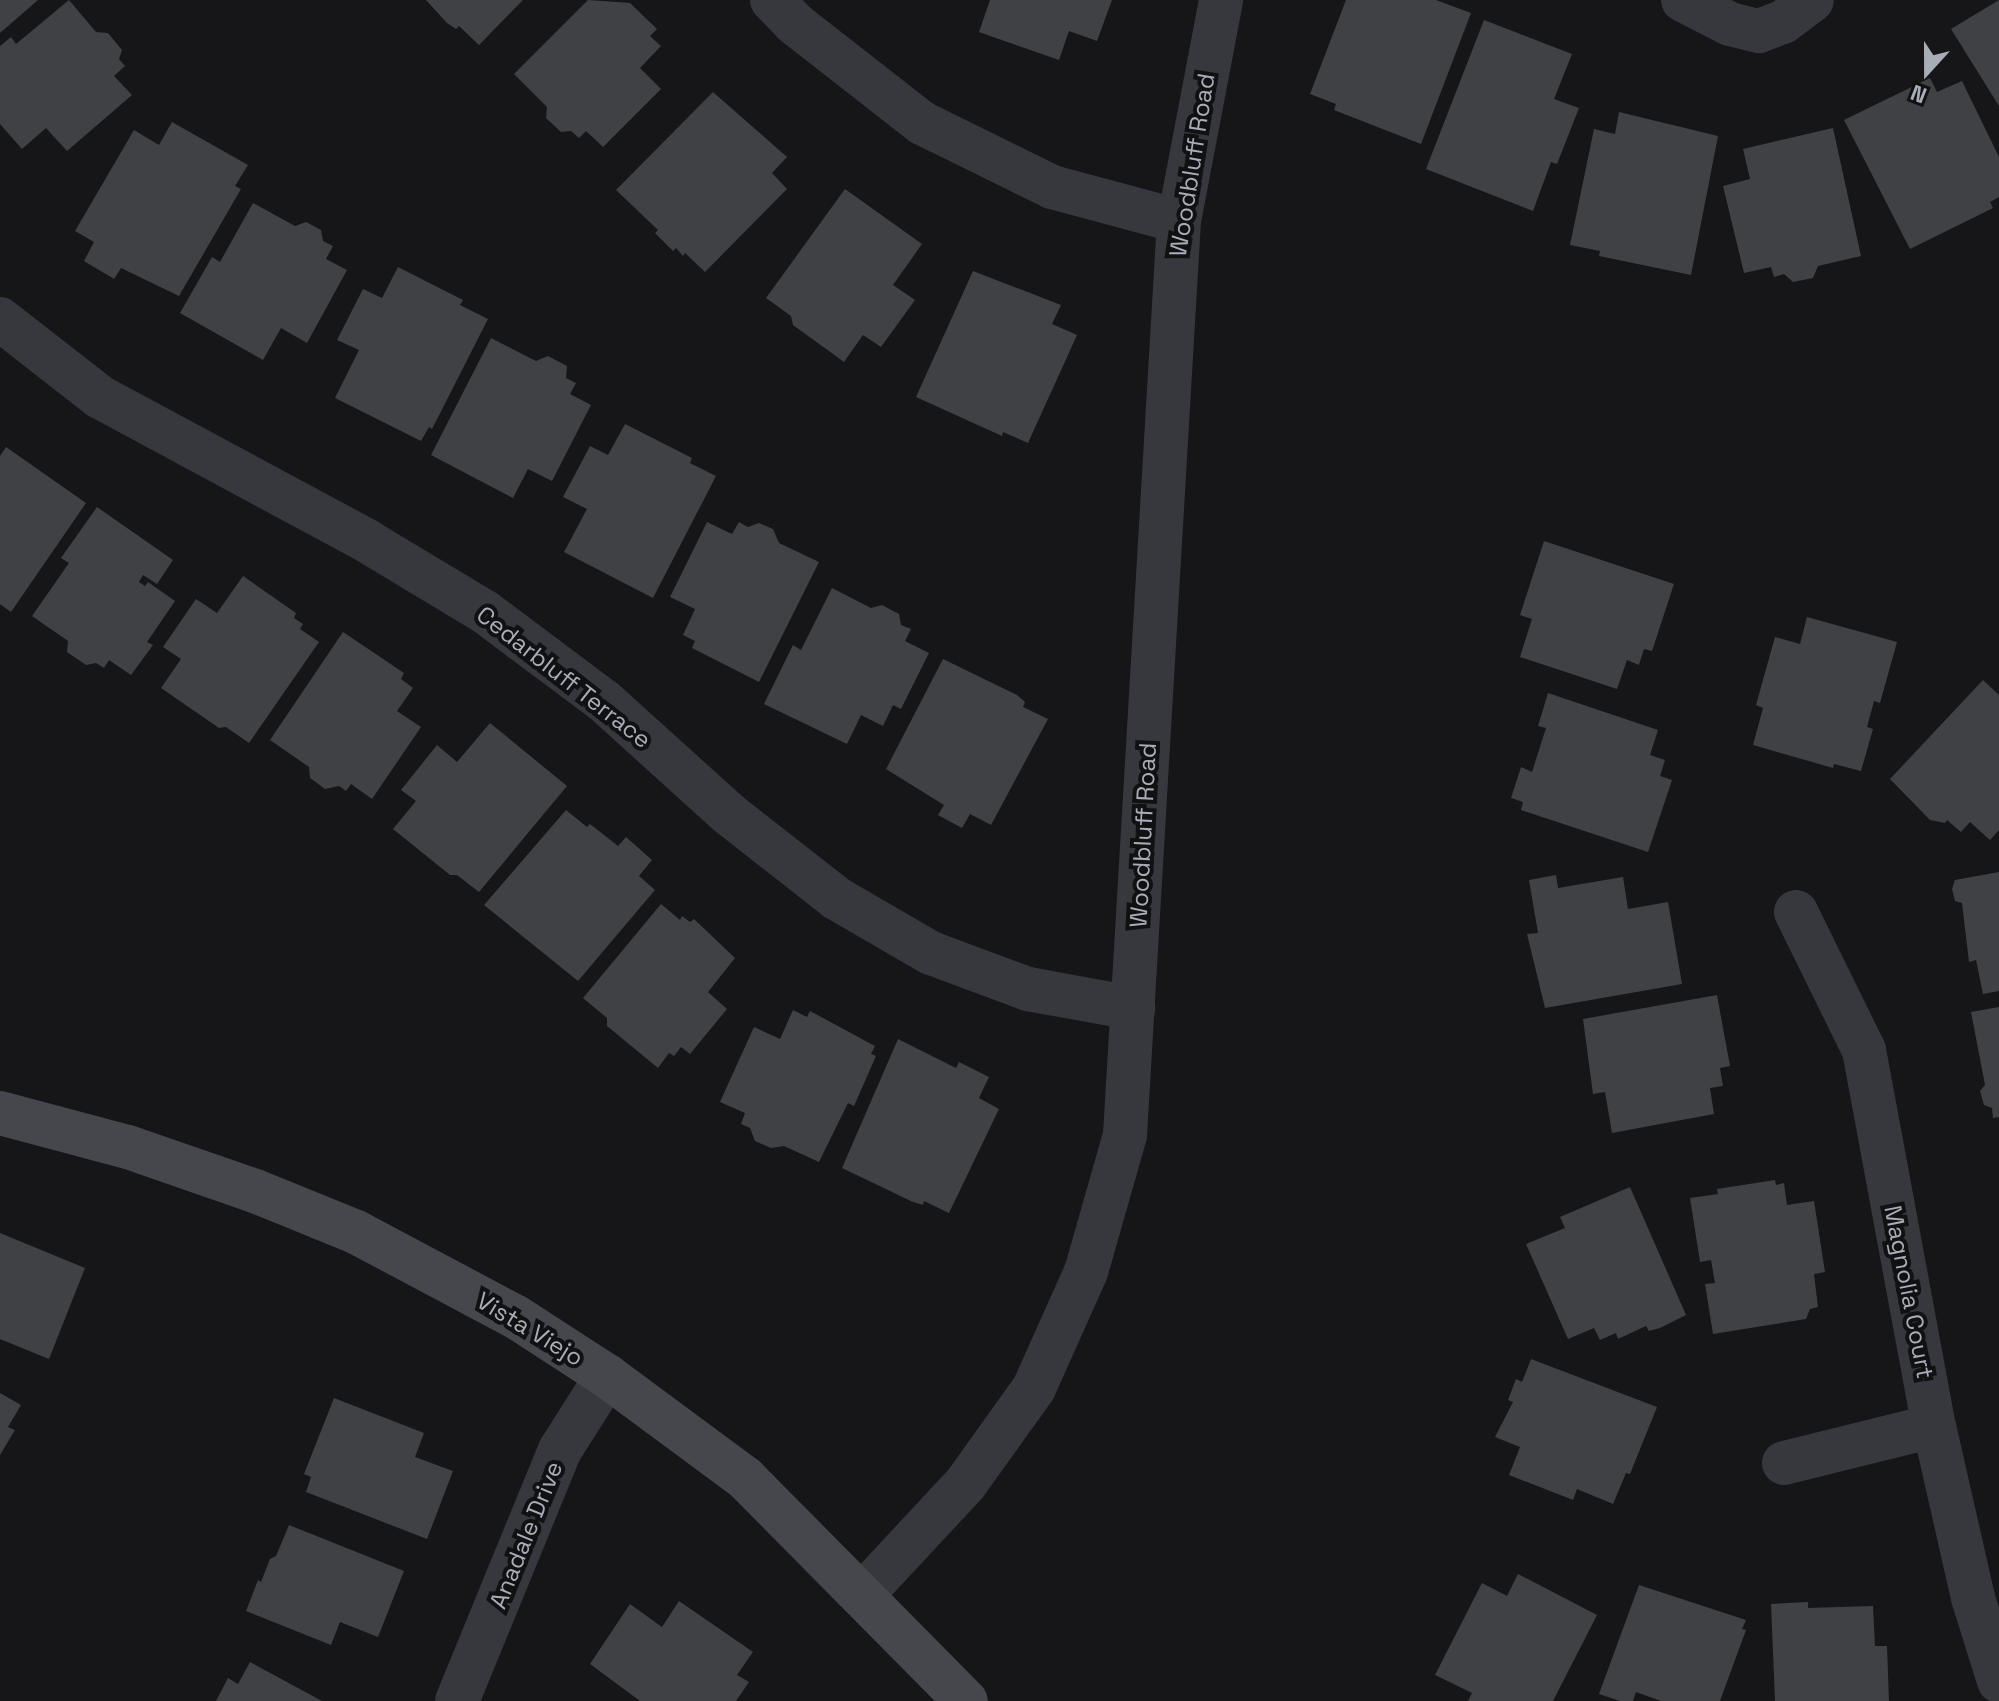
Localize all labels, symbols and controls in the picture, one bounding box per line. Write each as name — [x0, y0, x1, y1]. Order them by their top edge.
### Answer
north arrow — [1887, 32, 1967, 112]
street label: Woodbluff Road — [1163, 71, 1221, 259]
text: N — [1906, 79, 1930, 110]
street label: Cedarbluff Terrace — [471, 600, 657, 754]
street label: Woodbluff Road — [1124, 742, 1162, 928]
street label: Magnolia Court — [1878, 1203, 1940, 1381]
street label: Vista Viejo — [471, 1286, 589, 1372]
street label: Anadale Drive — [483, 1457, 569, 1613]

